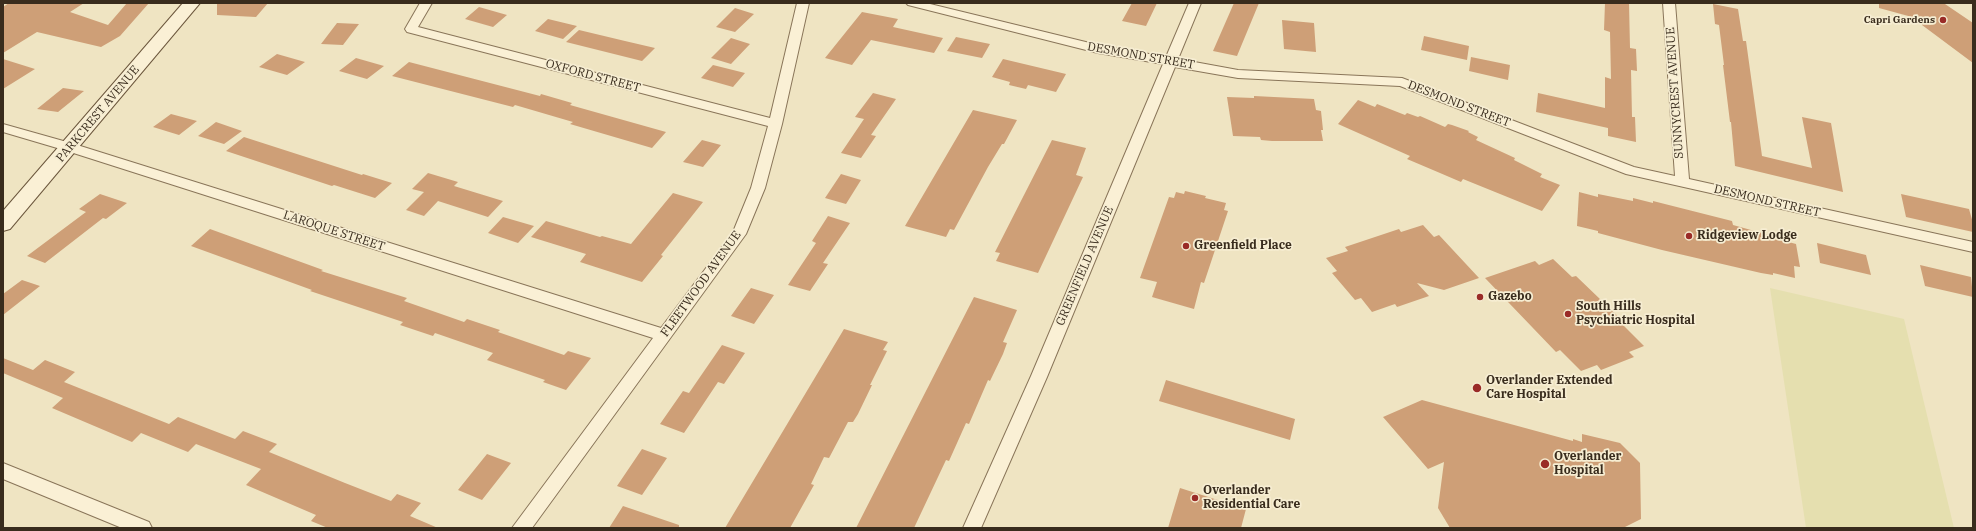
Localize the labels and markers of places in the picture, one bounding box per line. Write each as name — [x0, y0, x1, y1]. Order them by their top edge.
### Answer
place label: Capri Gardens — [1864, 14, 1935, 26]
marker: Capri Gardens — [1938, 15, 1948, 25]
place label: Ridgeview Lodge — [1697, 229, 1797, 243]
marker: Ridgeview Lodge — [1684, 231, 1694, 241]
place label: Greenfield Place — [1194, 239, 1292, 253]
marker: Greenfield Place — [1181, 241, 1191, 251]
place label: Gazebo — [1488, 290, 1532, 304]
marker: Gazebo — [1475, 292, 1485, 302]
place label: South Hills Psychiatric Hospital — [1576, 300, 1695, 328]
marker: South Hills Psychiatric Hospital — [1563, 309, 1573, 319]
place label: Overlander Extended Care Hospital — [1486, 374, 1613, 402]
marker: Overlander Extended Care Hospital — [1471, 382, 1483, 394]
place label: Overlander Hospital — [1554, 450, 1622, 478]
marker: Overlander Hospital — [1539, 458, 1551, 470]
place label: Overlander Residential Care — [1203, 484, 1300, 512]
marker: Overlander Residential Care — [1190, 493, 1200, 503]

